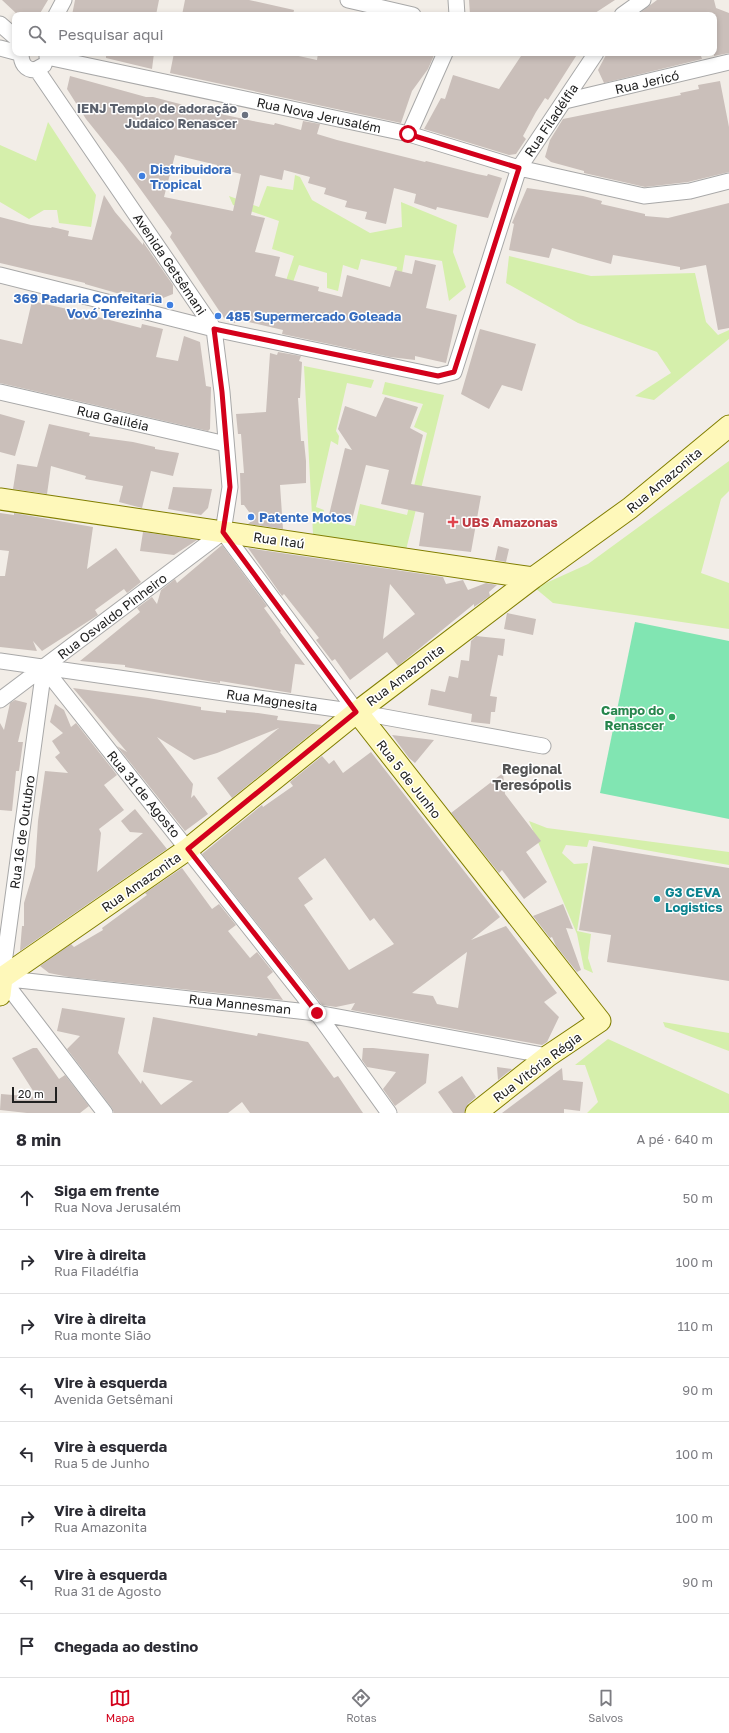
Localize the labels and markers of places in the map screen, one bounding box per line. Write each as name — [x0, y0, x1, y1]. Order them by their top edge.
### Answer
place label: IENJ Templo de adoração Judaico Renascer — [77, 100, 237, 131]
marker: IENJ Templo de adoração Judaico Renascer — [240, 110, 250, 120]
place label: Distribuidora Tropical — [150, 161, 232, 192]
marker: Distribuidora Tropical — [137, 171, 147, 181]
place label: 369 Padaria Confeitaria Vovó Terezinha — [14, 290, 162, 321]
marker: 369 Padaria Confeitaria Vovó Terezinha — [165, 300, 175, 310]
place label: 485 Supermercado Goleada — [226, 308, 402, 324]
marker: 485 Supermercado Goleada — [213, 311, 223, 321]
place label: Patente Motos — [259, 509, 352, 525]
marker: Patente Motos — [246, 512, 256, 522]
place label: UBS Amazonas — [462, 514, 558, 530]
marker: UBS Amazonas — [447, 516, 459, 528]
place label: Campo do Renascer — [601, 702, 664, 733]
marker: Campo do Renascer — [667, 712, 677, 722]
place label: G3 CEVA Logistics — [665, 884, 723, 915]
marker: G3 CEVA Logistics — [652, 894, 662, 904]

